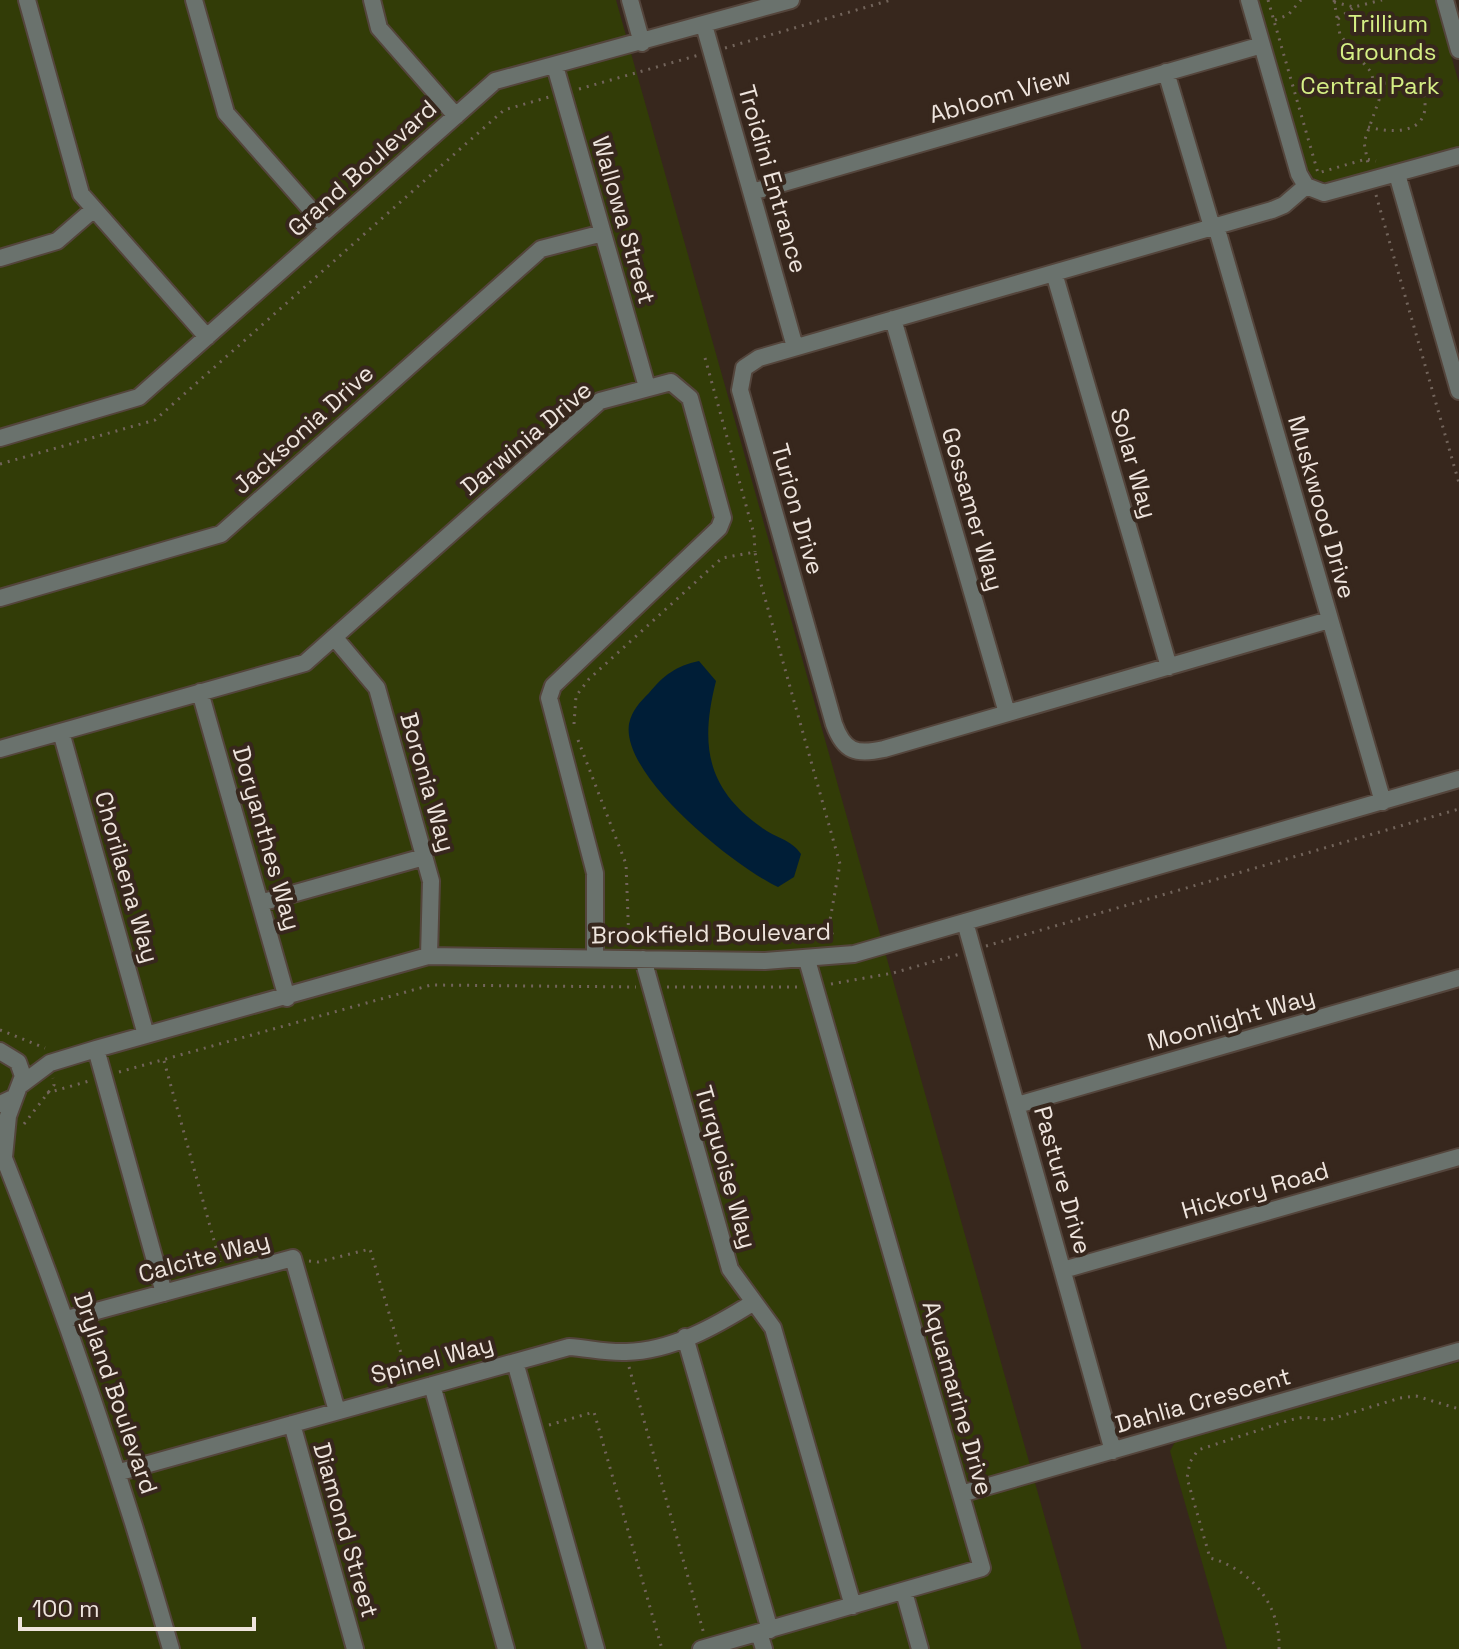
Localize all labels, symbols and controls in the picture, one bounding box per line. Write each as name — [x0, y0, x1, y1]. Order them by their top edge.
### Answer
park label: Trillium Grounds — [1340, 8, 1436, 67]
street label: Abloom View — [925, 60, 1075, 130]
park label: Central Park — [1300, 70, 1440, 101]
street label: Troidini Entrance — [731, 81, 815, 277]
street label: Grand Boulevard — [281, 93, 443, 243]
street label: Wallowa Street — [585, 132, 663, 308]
street label: Jacksonia Drive — [226, 357, 380, 501]
street label: Darwinia Drive — [454, 374, 598, 502]
street label: Solar Way — [1103, 404, 1165, 522]
street label: Muskwood Drive — [1281, 412, 1363, 602]
street label: Gossamer Way — [935, 424, 1011, 594]
street label: Turion Drive — [764, 440, 832, 578]
street label: Boronia Way — [393, 709, 463, 855]
street label: Doryanthes Way — [226, 742, 308, 934]
street label: Chorilaena Way — [88, 788, 166, 966]
street label: Brookfield Boulevard — [591, 915, 831, 951]
street label: Moonlight Way — [1144, 980, 1318, 1058]
street label: Turquoise Way — [688, 1082, 764, 1252]
street label: Pasture Drive — [1027, 1102, 1099, 1258]
street label: Hickory Road — [1178, 1154, 1332, 1226]
street label: Calcite Way — [135, 1225, 273, 1289]
street label: Dryland Boulevard — [67, 1288, 165, 1498]
street label: Aquamarine Drive — [915, 1297, 1001, 1499]
street label: Spinel Way — [367, 1328, 497, 1390]
street label: Dahlia Crescent — [1112, 1360, 1294, 1440]
street label: Diamond Street — [306, 1439, 386, 1621]
scale bar — [20, 1581, 254, 1631]
text: 100 m — [32, 1593, 100, 1624]

